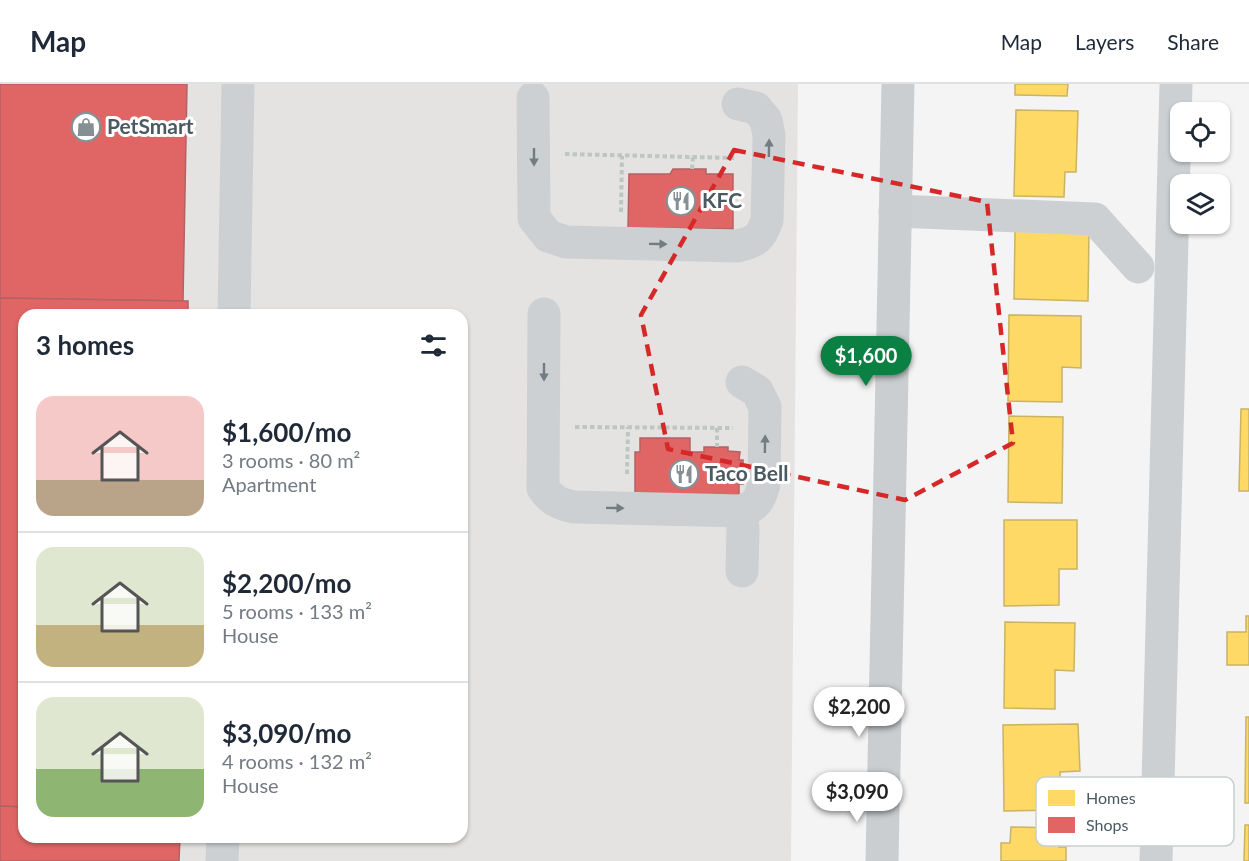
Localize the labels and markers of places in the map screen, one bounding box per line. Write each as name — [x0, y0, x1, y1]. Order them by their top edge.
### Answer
shop icon: PetSmart — [70, 111, 102, 143]
place label: PetSmart — [107, 113, 194, 138]
restaurant icon: KFC — [665, 185, 697, 217]
place label: KFC — [702, 187, 742, 212]
pin: $1,600 — [817, 336, 915, 387]
restaurant icon: Taco Bell — [668, 458, 700, 490]
place label: Taco Bell — [705, 460, 788, 485]
pin: $2,200 — [810, 687, 908, 738]
pin: $3,090 — [808, 772, 906, 823]

